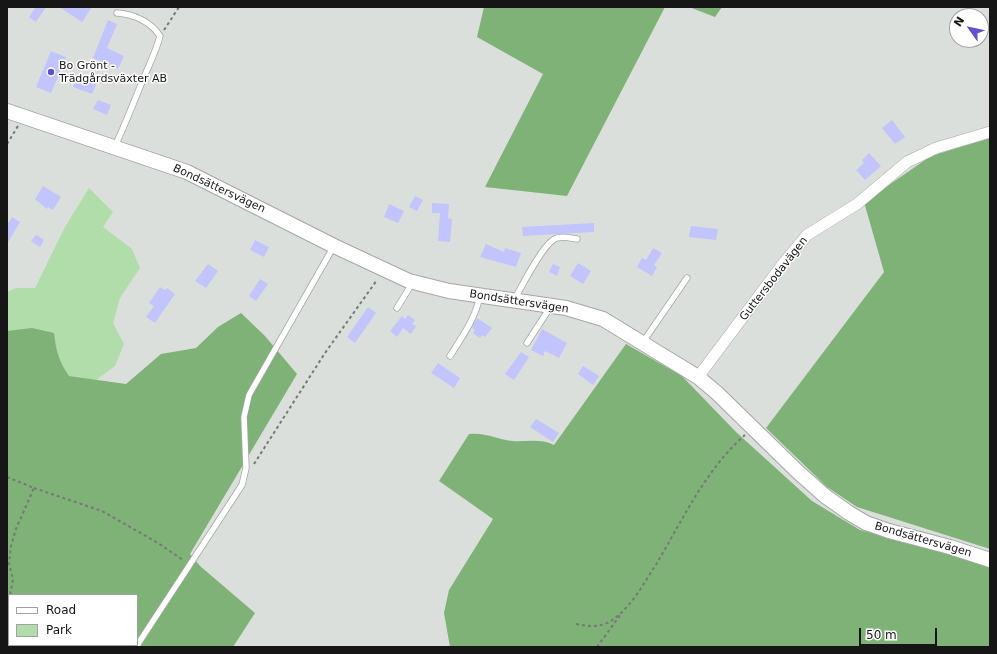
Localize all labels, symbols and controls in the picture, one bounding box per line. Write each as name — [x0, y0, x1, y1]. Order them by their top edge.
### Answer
north arrow — [949, 8, 989, 48]
text: N — [951, 14, 967, 29]
place label: Bo Grönt - Trädgårdsväxter AB — [59, 59, 167, 85]
marker: Bo Grönt - Trädgårdsväxter AB — [46, 67, 56, 77]
street label: Bondsättersvägen — [171, 162, 267, 216]
street label: Guttersbodavägen — [737, 235, 811, 323]
street label: Bondsättersvägen — [468, 288, 570, 316]
street label: Bondsättersvägen — [873, 520, 973, 560]
legend — [8, 594, 138, 646]
text: Road — [46, 603, 76, 617]
scale bar — [861, 620, 939, 646]
text: Park — [46, 623, 72, 637]
text: 50 m — [866, 628, 897, 642]

